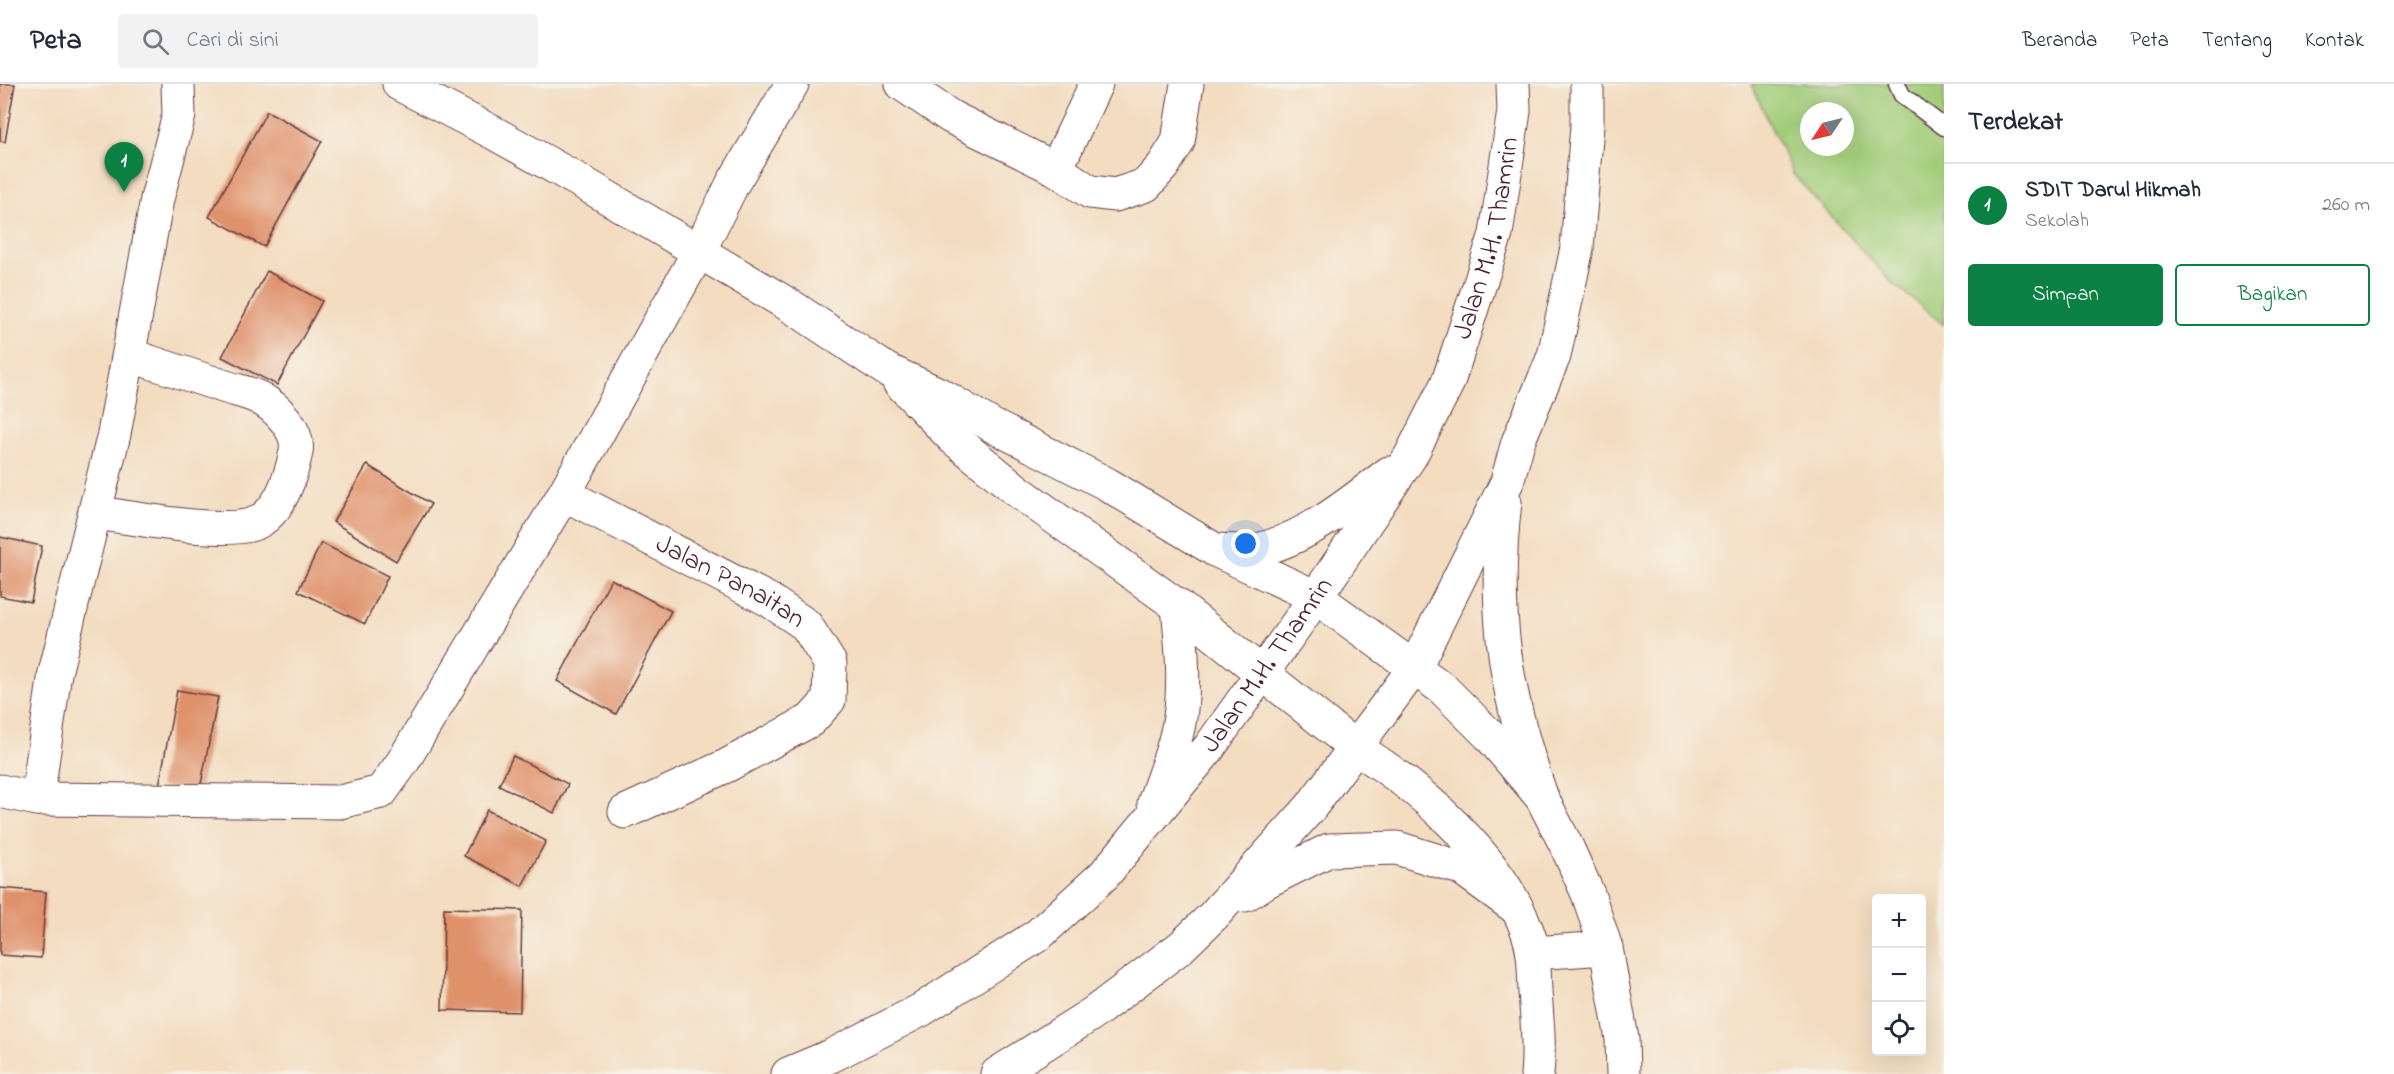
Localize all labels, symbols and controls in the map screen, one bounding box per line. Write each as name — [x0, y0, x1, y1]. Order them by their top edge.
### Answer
search box — [118, 14, 538, 68]
text: Peta — [30, 21, 82, 62]
icon: search — [139, 25, 172, 58]
text: Cari di sini — [187, 25, 279, 57]
text: Beranda — [2022, 26, 2097, 56]
text: Peta — [2130, 26, 2169, 56]
text: Tentang — [2202, 26, 2272, 56]
text: Kontak — [2305, 26, 2364, 56]
north arrow — [1800, 102, 1854, 156]
text: Terdekat — [1968, 104, 2063, 142]
street label: Jalan M.H. Thamrin — [1444, 135, 1529, 344]
pin: 1 — [104, 142, 144, 192]
text: SDIT Darul Hikmah — [2025, 175, 2201, 207]
text: 1 — [1984, 191, 1991, 220]
text: 260 m — [2322, 191, 2370, 220]
text: Sekolah — [2025, 207, 2089, 236]
button: Simpan — [1968, 264, 2163, 326]
button: Bagikan — [2175, 264, 2370, 326]
street label: Jalan Panaitan — [649, 525, 813, 638]
your location — [1231, 529, 1260, 558]
street label: Jalan M.H. Thamrin — [1192, 570, 1343, 761]
map controls — [1872, 894, 1926, 1056]
button: + — [1872, 894, 1926, 948]
button: − — [1872, 948, 1926, 1002]
button: locate — [1872, 1002, 1926, 1056]

